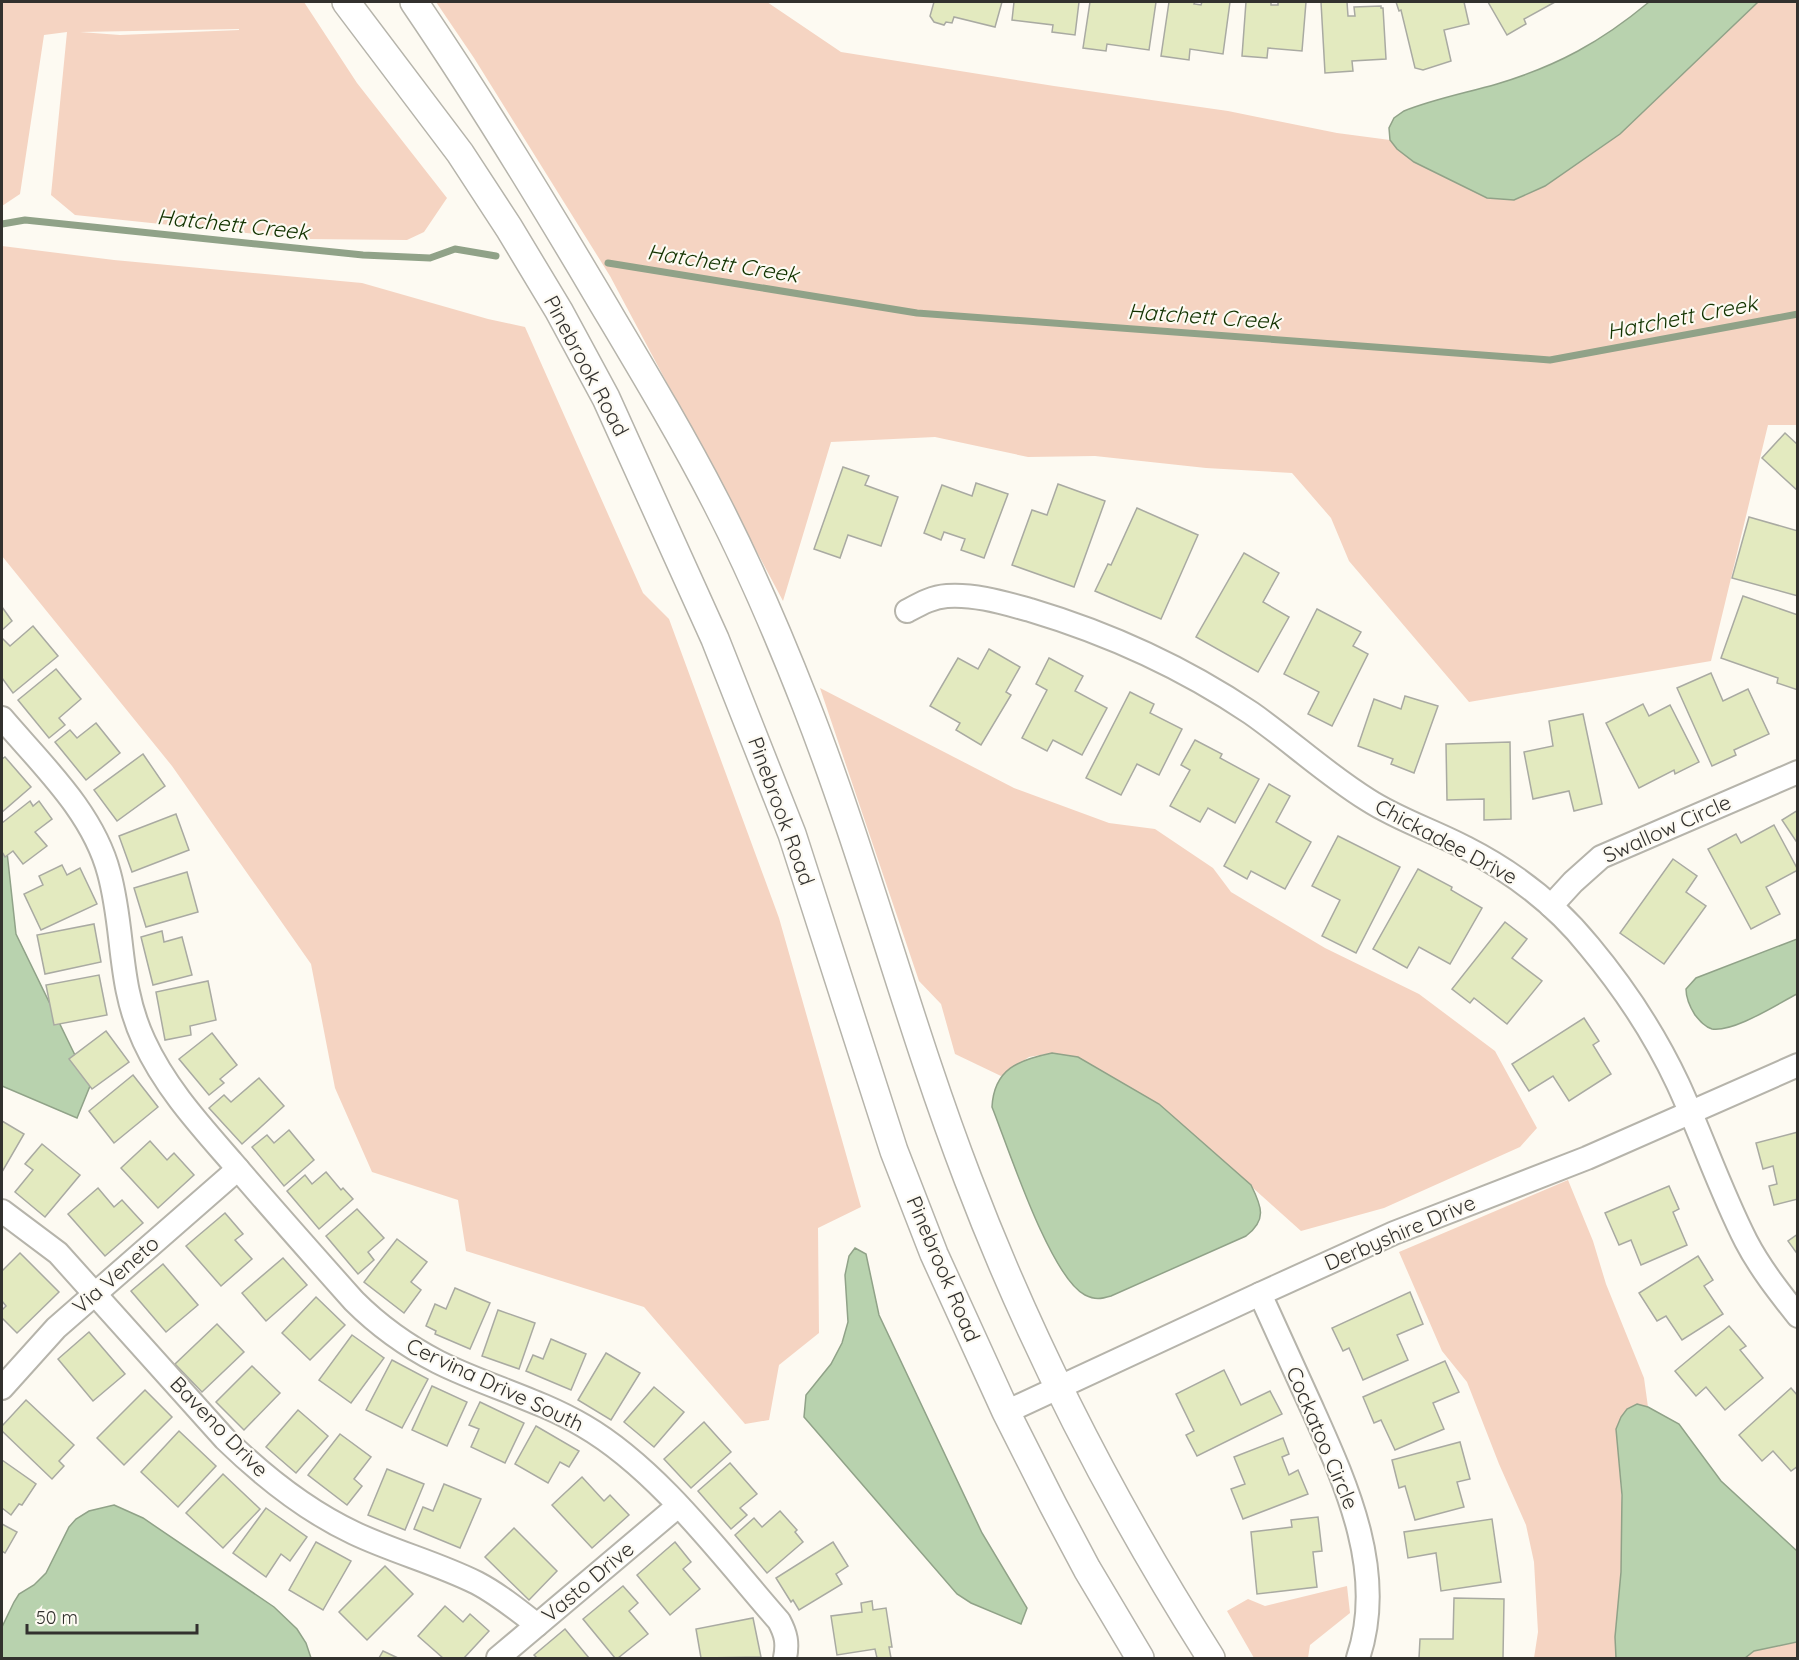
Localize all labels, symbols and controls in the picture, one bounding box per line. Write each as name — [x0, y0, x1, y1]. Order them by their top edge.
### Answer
water label: Hatchett Creek — [156, 202, 313, 246]
water label: Hatchett Creek — [645, 237, 803, 289]
water label: Hatchett Creek — [1604, 288, 1762, 345]
street label: Pinebrook Road — [539, 291, 635, 440]
water label: Hatchett Creek — [1127, 297, 1283, 335]
street label: Pinebrook Road — [743, 733, 821, 888]
street label: Swallow Circle — [1599, 788, 1735, 868]
street label: Chickadee Drive — [1371, 793, 1522, 890]
street label: Derbyshire Drive — [1320, 1189, 1479, 1276]
street label: Pinebrook Road — [902, 1192, 986, 1345]
street label: Via Veneto — [67, 1230, 164, 1319]
street label: Cervina Drive South — [403, 1332, 588, 1437]
street label: Cockatoo Circle — [1281, 1362, 1365, 1513]
street label: Baveno Drive — [165, 1370, 274, 1482]
street label: Vasto Drive — [536, 1535, 639, 1627]
scale bar — [27, 1597, 196, 1635]
text: 50 m — [36, 1606, 78, 1629]

